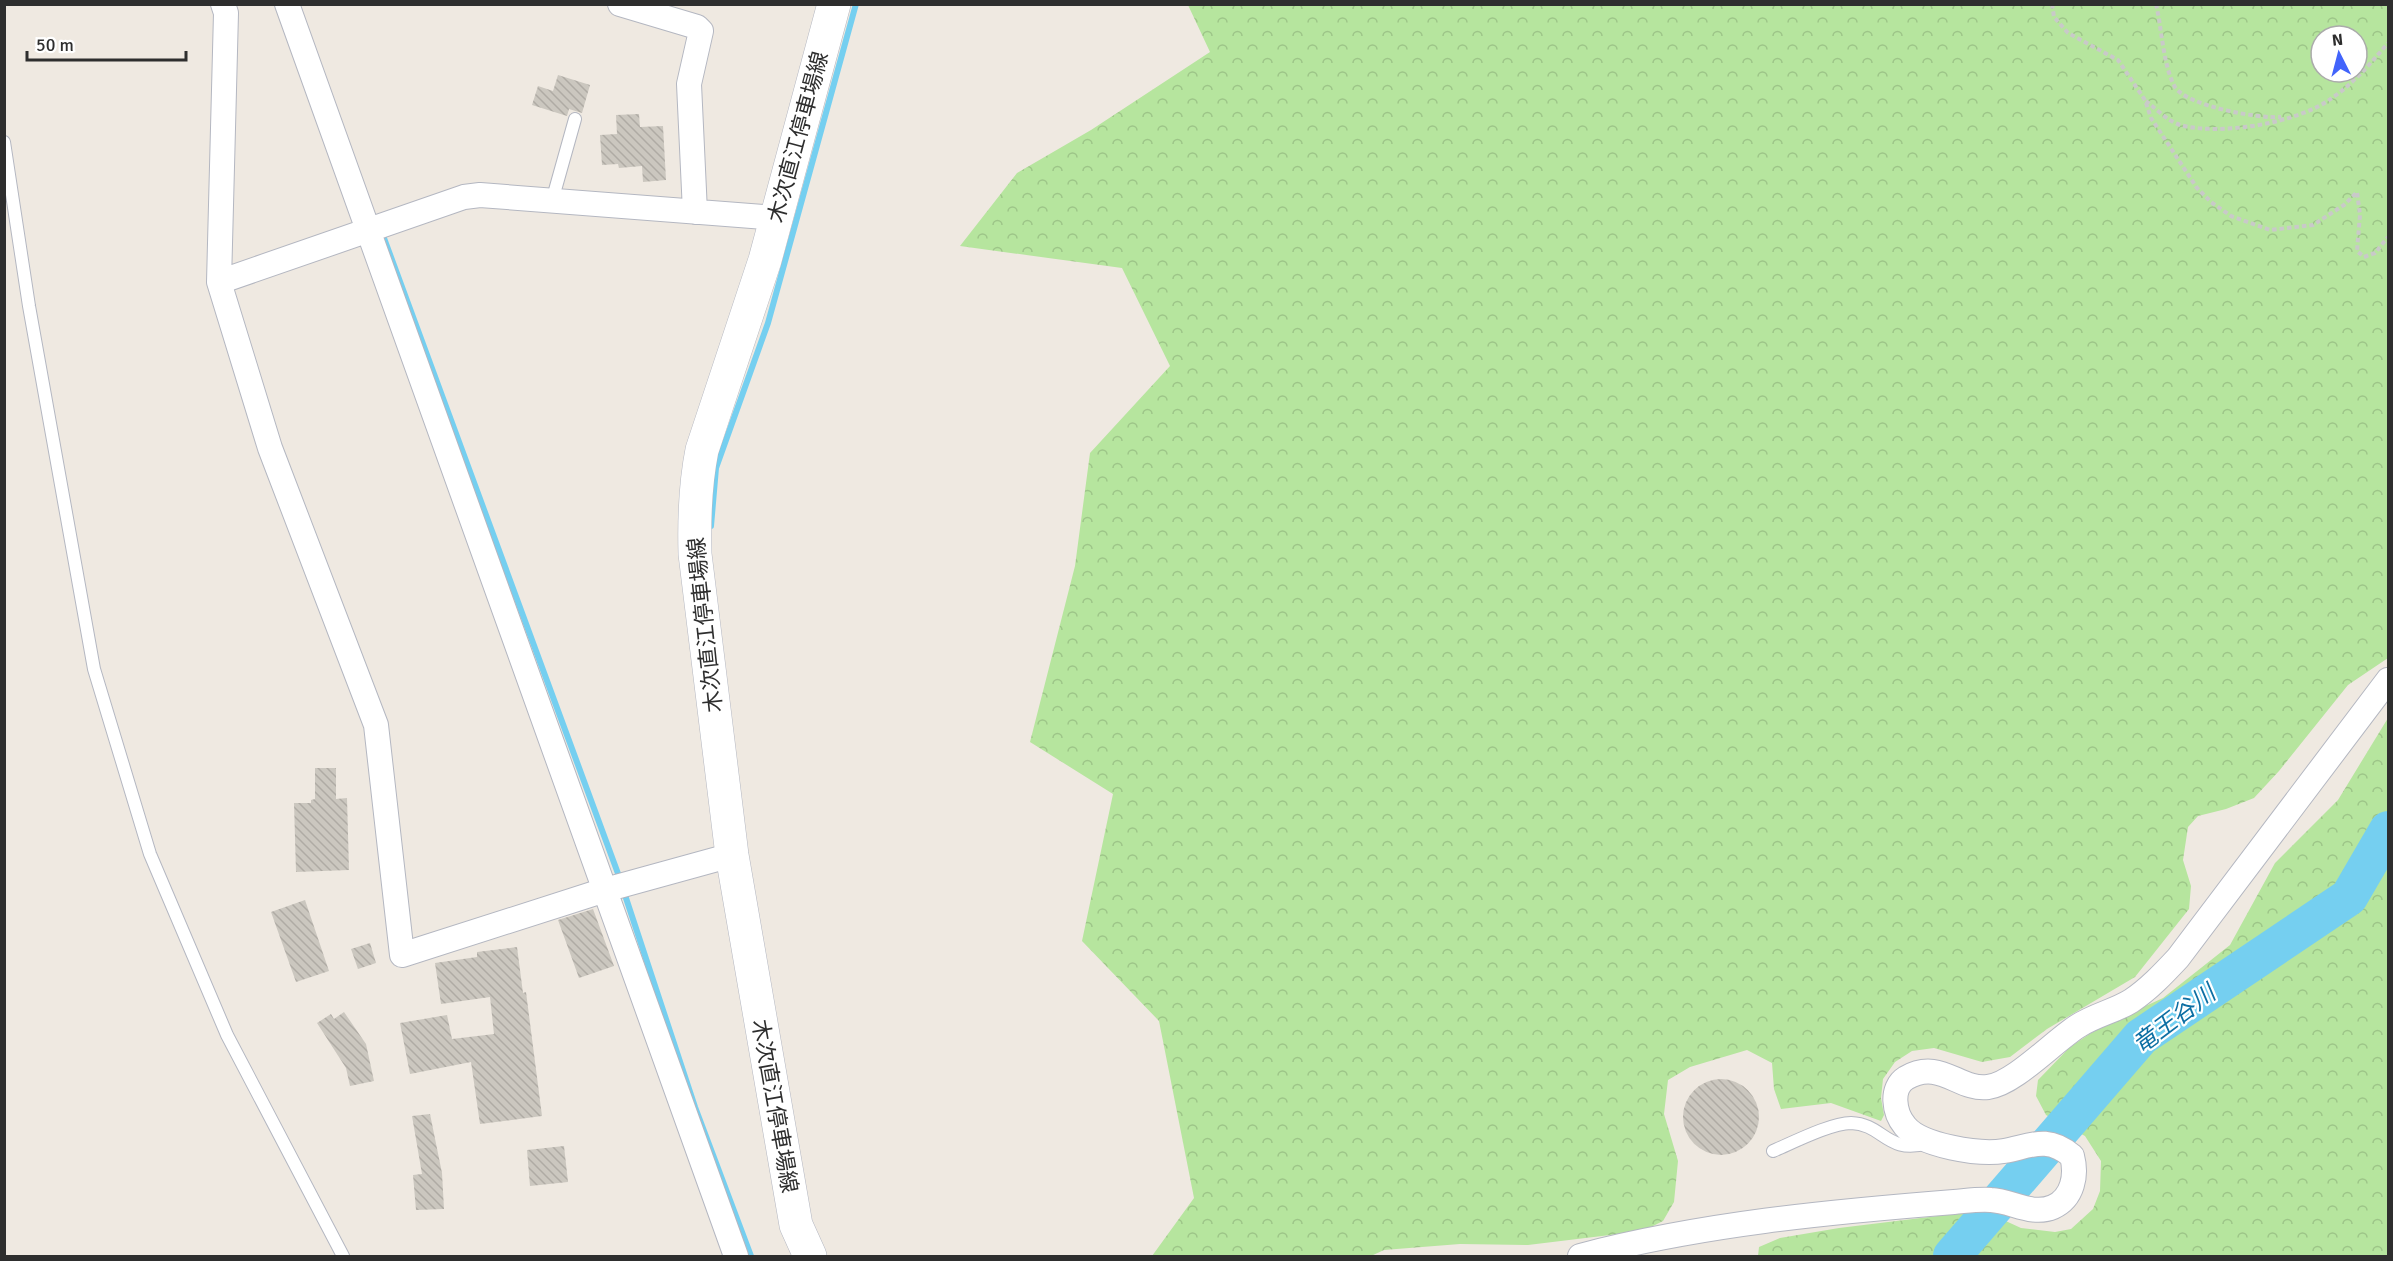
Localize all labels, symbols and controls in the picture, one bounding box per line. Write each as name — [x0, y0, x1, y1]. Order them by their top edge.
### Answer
scale bar — [27, 24, 186, 62]
north arrow — [2309, 24, 2369, 84]
text: N — [2331, 30, 2344, 51]
text: 50 m — [36, 34, 74, 56]
street label: 木次直江停車場線 — [762, 48, 834, 226]
street label: 木次直江停車場線 — [682, 536, 728, 714]
water label: 竜王谷川 — [2127, 976, 2224, 1060]
street label: 木次直江停車場線 — [746, 1017, 804, 1195]

